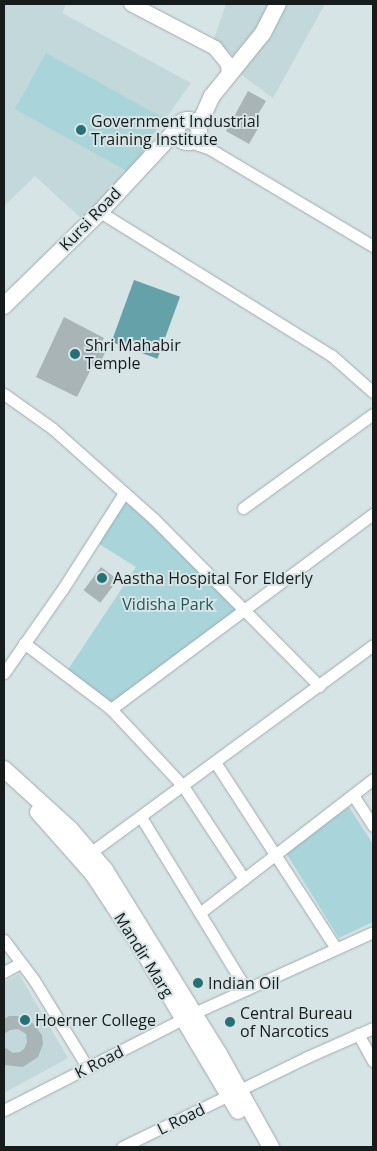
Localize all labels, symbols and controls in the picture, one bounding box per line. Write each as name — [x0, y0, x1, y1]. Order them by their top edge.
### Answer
place label: Government Industrial Training Institute — [91, 111, 260, 149]
marker: Government Industrial Training Institute — [75, 124, 87, 136]
street label: Kursi Road — [55, 184, 125, 254]
place label: Shri Mahabir Temple — [85, 335, 181, 373]
marker: Shri Mahabir Temple — [69, 348, 81, 360]
place label: Aastha Hospital For Elderly — [113, 568, 313, 588]
marker: Aastha Hospital For Elderly — [95, 571, 109, 585]
park label: Vidisha Park — [122, 594, 214, 614]
street label: Mandir Marg — [110, 909, 178, 1001]
place label: Indian Oil — [208, 973, 279, 993]
marker: Indian Oil — [192, 977, 204, 989]
place label: Central Bureau of Narcotics — [240, 1003, 353, 1041]
place label: Hoerner College — [35, 1010, 156, 1030]
marker: Hoerner College — [19, 1014, 31, 1026]
marker: Central Bureau of Narcotics — [224, 1016, 236, 1028]
street label: K Road — [71, 1042, 127, 1082]
street label: L Road — [154, 1099, 208, 1139]

